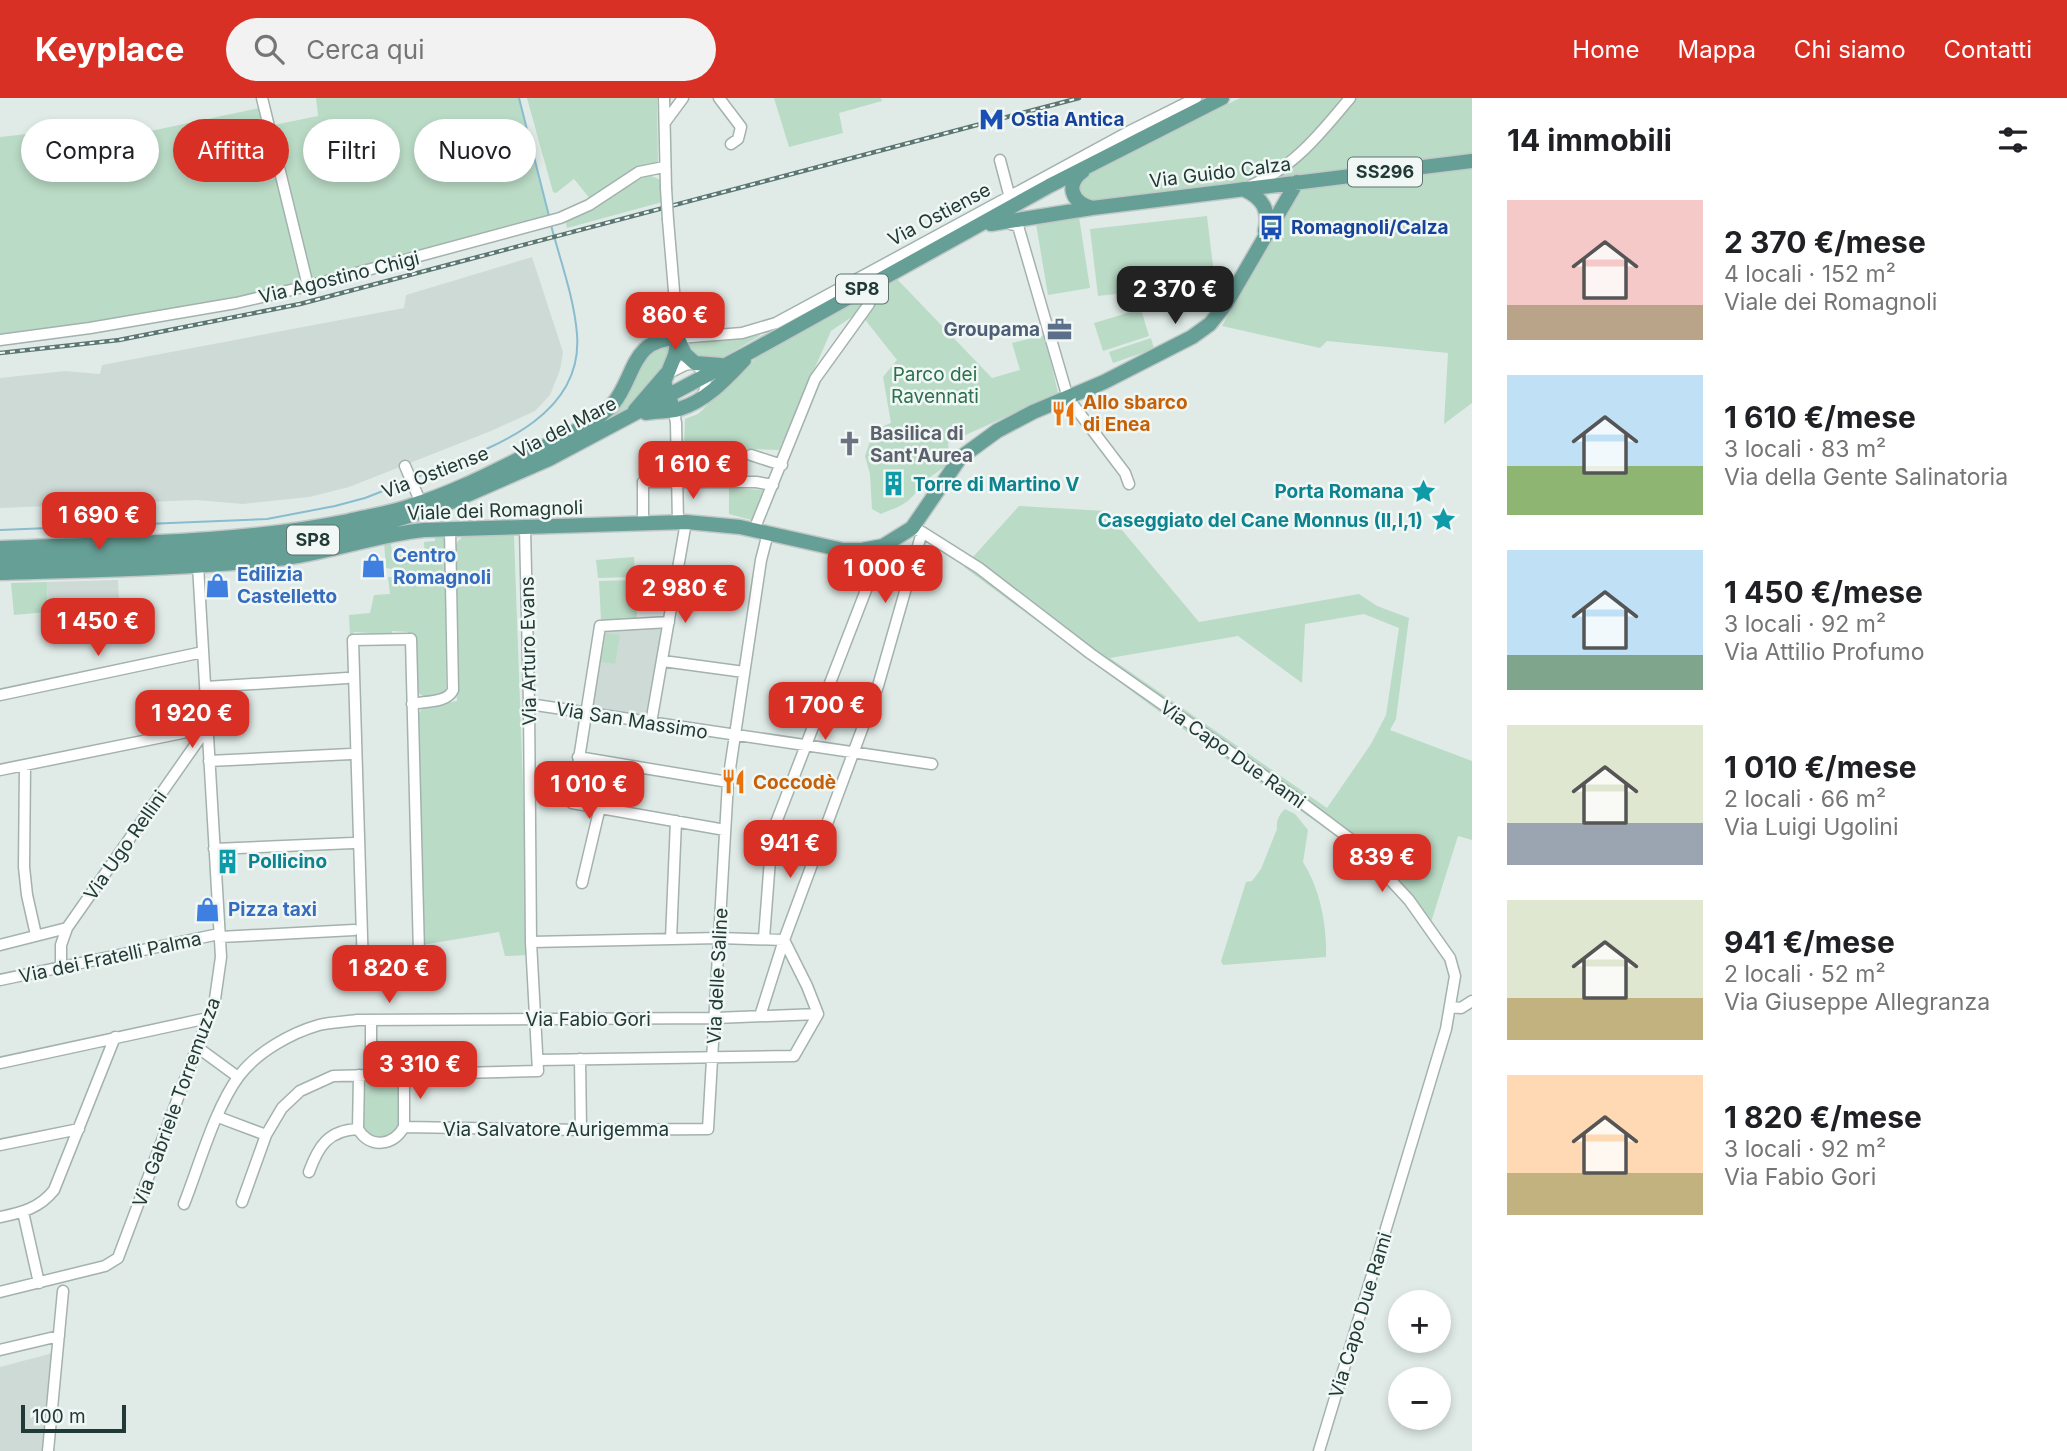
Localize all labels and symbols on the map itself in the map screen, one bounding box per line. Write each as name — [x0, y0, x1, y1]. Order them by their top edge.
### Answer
metro station icon: Ostia Antica — [977, 105, 1005, 133]
place label: Ostia Antica — [1011, 108, 1124, 131]
street label: Via Guido Calza — [1148, 152, 1292, 193]
road number: SS296 — [1348, 158, 1422, 186]
street label: Via Ostiense — [884, 178, 994, 251]
bus stop icon: Romagnoli/Calza — [1257, 213, 1285, 241]
place label: Romagnoli/Calza — [1291, 216, 1449, 239]
street label: Via Agostino Chigi — [256, 246, 422, 309]
pin: 2 370 € — [1110, 266, 1240, 326]
road number: SP8 — [836, 274, 888, 304]
pin: 860 € — [626, 292, 724, 352]
office icon: Groupama — [1046, 315, 1074, 343]
place label: Groupama — [943, 318, 1040, 341]
park label: Parco dei Ravennati — [891, 363, 979, 408]
place label: Allo sbarco di Enea — [1083, 391, 1188, 436]
street label: Via del Mare — [510, 392, 620, 463]
restaurant icon: Allo sbarco di Enea — [1049, 399, 1077, 427]
place label: Basilica di Sant'Aurea — [870, 422, 973, 467]
church icon: Basilica di Sant'Aurea — [836, 430, 864, 458]
street label: Via Ostiense — [379, 442, 492, 503]
pin: 1 610 € — [628, 442, 758, 501]
building icon: Torre di Martino V — [879, 470, 907, 498]
place label: Torre di Martino V — [913, 473, 1080, 496]
place icon: Porta Romana — [1410, 477, 1438, 505]
place label: Porta Romana — [1274, 480, 1404, 503]
pin: 1 690 € — [34, 492, 164, 552]
street label: Viale dei Romagnoli — [407, 496, 583, 525]
place icon: Caseggiato del Cane Monnus (II,I,1) — [1429, 506, 1457, 534]
place label: Caseggiato del Cane Monnus (II,I,1) — [1098, 509, 1423, 532]
road number: SP8 — [287, 526, 339, 555]
place label: Centro Romagnoli — [393, 544, 491, 589]
pin: 1 000 € — [820, 546, 950, 605]
shop icon: Centro Romagnoli — [359, 552, 387, 580]
place label: Edilizia Castelletto — [237, 563, 337, 608]
pin: 2 980 € — [620, 566, 750, 625]
shop icon: Edilizia Castelletto — [203, 571, 231, 599]
street label: Via Arturo Evans — [516, 576, 541, 726]
pin: 1 450 € — [33, 598, 163, 658]
pin: 1 700 € — [760, 682, 890, 742]
pin: 1 920 € — [127, 690, 257, 750]
street label: Via Capo Due Rami — [1156, 696, 1310, 813]
street label: Via San Massimo — [554, 697, 710, 744]
pin: 1 010 € — [524, 762, 654, 821]
restaurant icon: Coccodè — [719, 768, 747, 796]
place label: Coccodè — [753, 771, 836, 794]
street label: Via Ugo Rellini — [79, 786, 172, 905]
pin: 941 € — [741, 820, 839, 880]
pin: 839 € — [1333, 834, 1431, 894]
building icon: Pollicino — [214, 847, 242, 875]
place label: Pollicino — [248, 850, 327, 873]
shop icon: Pizza taxi — [194, 895, 222, 923]
place label: Pizza taxi — [228, 898, 317, 921]
street label: Via delle Saline — [702, 907, 733, 1045]
street label: Via dei Fratelli Palma — [17, 927, 203, 988]
pin: 1 820 € — [324, 946, 454, 1005]
street label: Via Gabriele Torremuzza — [128, 994, 225, 1210]
street label: Via Fabio Gori — [525, 1008, 651, 1031]
pin: 3 310 € — [355, 1042, 485, 1101]
street label: Via Salvatore Aurigemma — [443, 1118, 669, 1141]
street label: Via Capo Due Rami — [1324, 1230, 1397, 1401]
scale bar — [21, 1402, 126, 1434]

